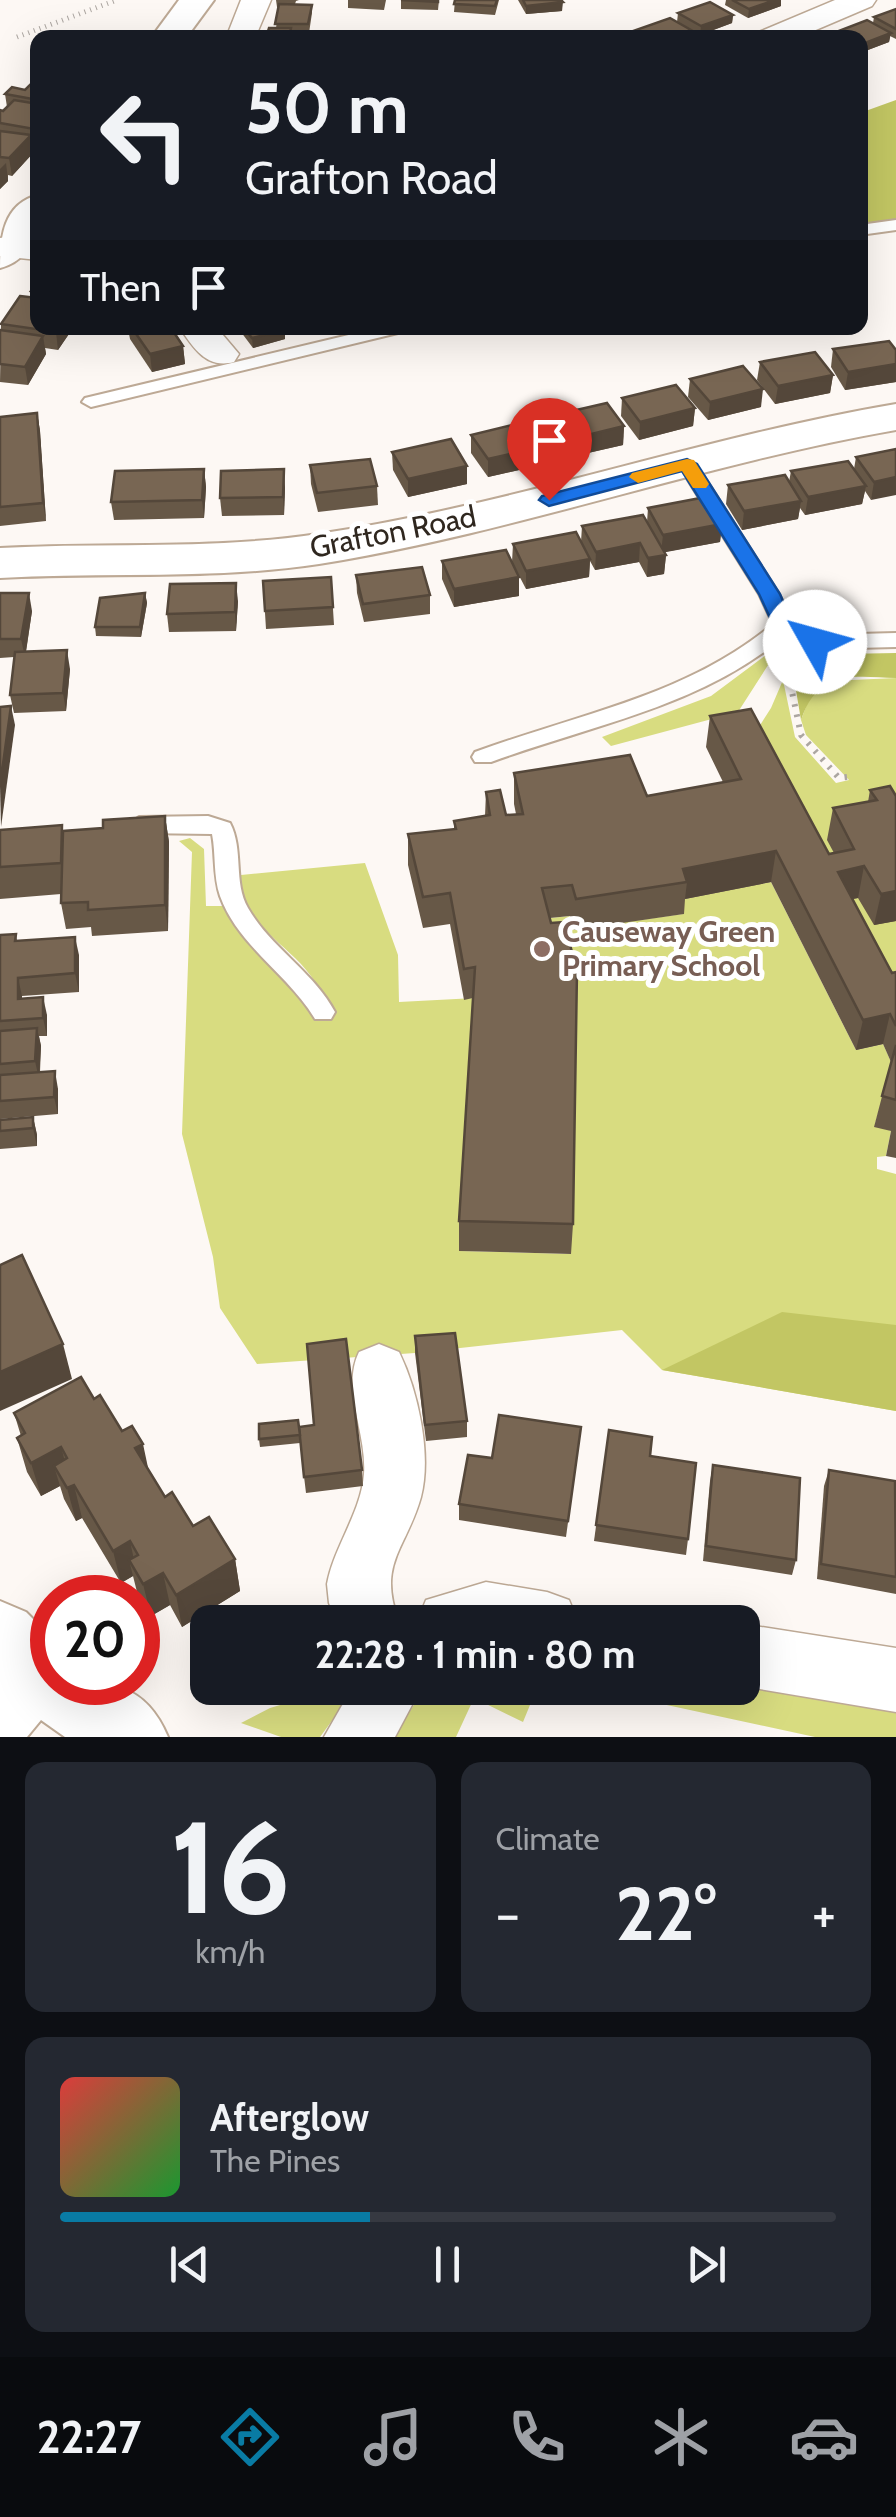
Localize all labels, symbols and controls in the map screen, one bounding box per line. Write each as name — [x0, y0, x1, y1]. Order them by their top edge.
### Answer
text: 50 m — [245, 65, 409, 151]
icon: left — [80, 70, 210, 200]
text: Grafton Road — [245, 151, 498, 205]
icon: arrive — [181, 260, 236, 315]
text: Then — [80, 264, 161, 311]
pin — [507, 398, 592, 501]
icon: arrive — [522, 413, 577, 468]
street label: Grafton Road — [307, 497, 479, 566]
position arrow — [763, 590, 867, 694]
place label: Causeway Green Primary School — [562, 913, 775, 984]
marker: Causeway Green Primary School — [531, 938, 553, 960]
speed limit sign: 20 — [30, 1575, 160, 1705]
text: 22:28 · 1 min · 80 m — [315, 1631, 635, 1678]
text: 16 — [170, 1788, 291, 1946]
text: Climate — [496, 1819, 600, 1858]
text: 22° — [615, 1868, 716, 1959]
text: − — [496, 1880, 520, 1947]
text: + — [812, 1880, 836, 1947]
text: km/h — [195, 1932, 265, 1971]
text: Afterglow — [210, 2094, 369, 2141]
text: The Pines — [210, 2141, 340, 2180]
icon: previous — [162, 2237, 217, 2292]
icon: pause — [420, 2237, 475, 2292]
icon: next — [679, 2237, 734, 2292]
icon: directions — [215, 2402, 285, 2472]
icon: music — [358, 2402, 428, 2472]
icon: phone — [502, 2402, 572, 2472]
icon: climate — [646, 2402, 716, 2472]
icon: car — [789, 2402, 859, 2472]
text: 22:27 — [37, 2410, 141, 2464]

